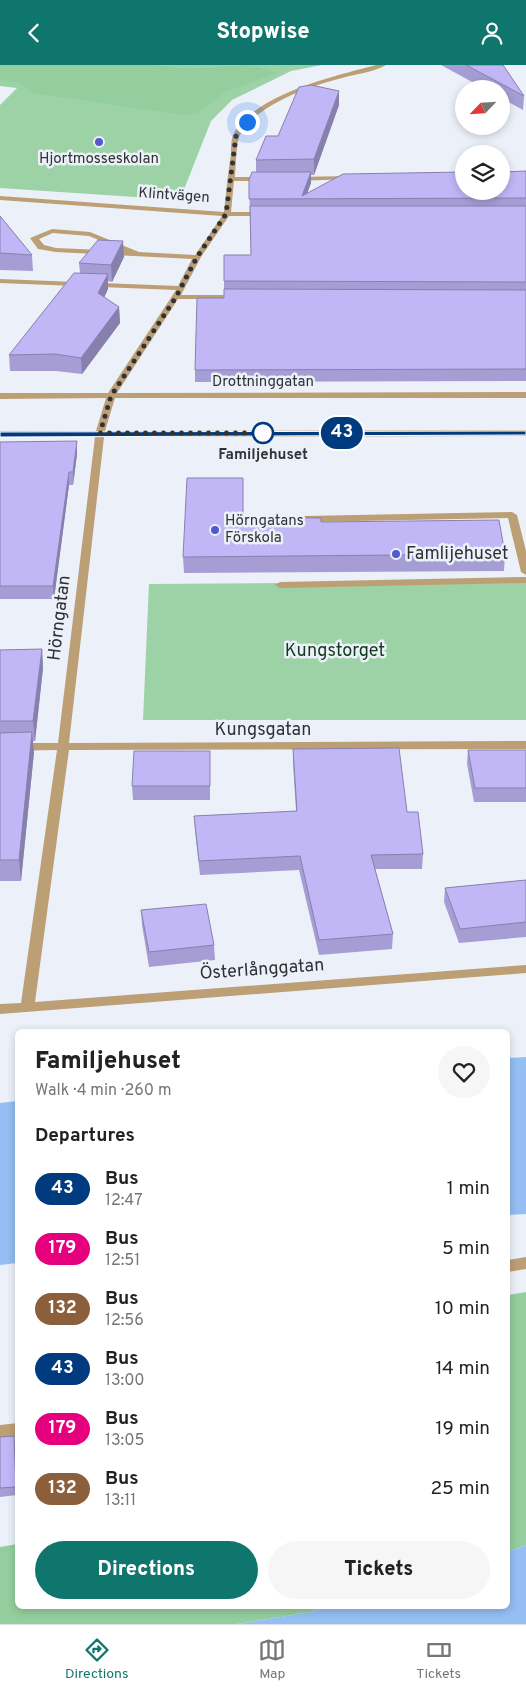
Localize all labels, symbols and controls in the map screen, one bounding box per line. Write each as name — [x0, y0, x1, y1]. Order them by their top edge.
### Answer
icon: back — [20, 19, 48, 47]
text: Stopwise — [216, 19, 310, 46]
icon: person — [478, 19, 506, 47]
north arrow — [455, 80, 510, 135]
map controls — [455, 80, 510, 200]
your location — [235, 110, 260, 135]
marker: Hjortmosseskolan — [93, 136, 105, 148]
button: layers — [455, 145, 510, 200]
place label: Hjortmosseskolan — [39, 150, 159, 169]
street label: Klintvägen — [138, 184, 210, 208]
street label: Drottninggatan — [212, 373, 314, 392]
line badge: 43 — [320, 417, 364, 449]
text: 43 — [331, 421, 353, 444]
marker: Familjehuset — [252, 422, 274, 444]
place label: Familjehuset — [218, 446, 308, 465]
place label: Hörngatans Förskola — [225, 512, 304, 548]
marker: Hörngatans Förskola — [209, 524, 221, 536]
place label: Famlijehuset — [406, 543, 509, 566]
marker: Famlijehuset — [390, 548, 402, 560]
street label: Hörngatan — [43, 574, 77, 662]
park label: Kungstorget — [285, 640, 385, 663]
street label: Kungsgatan — [215, 719, 311, 742]
street label: Österlånggatan — [199, 952, 325, 986]
button: heart — [438, 1046, 490, 1098]
text: Familjehuset — [35, 1047, 181, 1077]
text: Walk · 4 min · 260 m — [35, 1081, 171, 1101]
text: Departures — [35, 1124, 135, 1148]
text: Bus — [105, 1167, 139, 1191]
text: 43 — [51, 1177, 74, 1200]
text: 1 min — [447, 1177, 490, 1201]
text: 12:47 — [105, 1191, 143, 1211]
text: Bus — [105, 1227, 139, 1251]
text: 179 — [49, 1237, 76, 1260]
text: 5 min — [442, 1237, 490, 1261]
text: 12:51 — [105, 1251, 140, 1271]
text: Bus — [105, 1287, 139, 1311]
text: 132 — [48, 1297, 77, 1320]
text: 10 min — [435, 1297, 490, 1321]
text: 12:56 — [105, 1311, 144, 1331]
text: Bus — [105, 1347, 139, 1371]
text: 43 — [51, 1357, 74, 1380]
text: 14 min — [435, 1357, 490, 1381]
text: 13:00 — [105, 1371, 145, 1391]
text: Bus — [105, 1407, 139, 1431]
text: 179 — [49, 1417, 76, 1440]
text: 19 min — [435, 1417, 490, 1441]
text: 13:05 — [105, 1431, 144, 1451]
text: Bus — [105, 1467, 139, 1491]
text: 132 — [48, 1477, 77, 1500]
text: 25 min — [430, 1477, 490, 1501]
text: 13:11 — [105, 1491, 136, 1511]
button: Directions — [35, 1541, 258, 1599]
button: Tickets — [268, 1541, 490, 1599]
tab: Directions — [65, 1636, 129, 1683]
tab: Map — [258, 1636, 286, 1683]
tab: Tickets — [416, 1636, 461, 1683]

